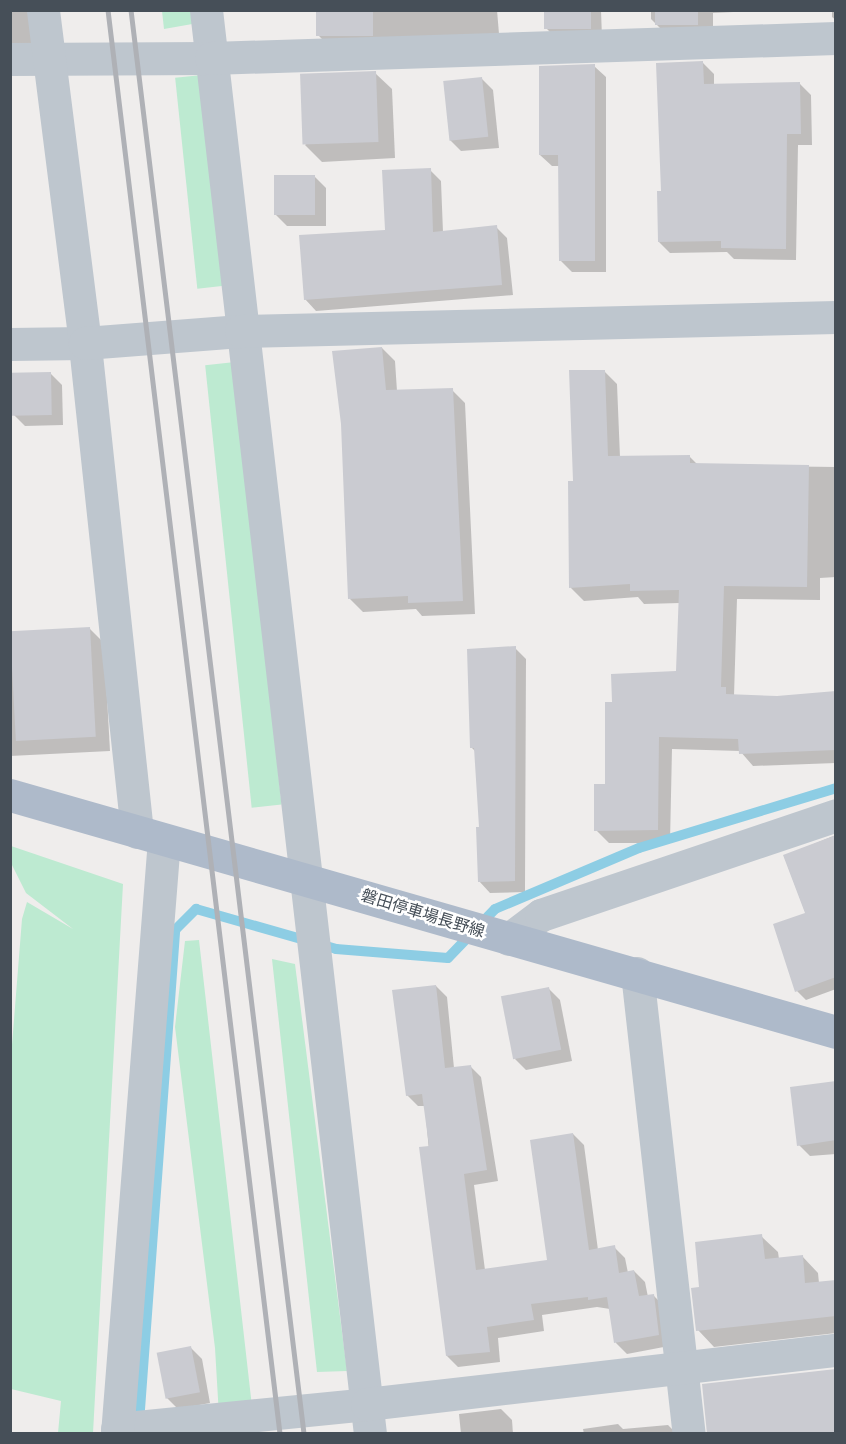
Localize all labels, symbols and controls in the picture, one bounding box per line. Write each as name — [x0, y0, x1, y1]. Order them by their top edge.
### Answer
street label: 磐田停車場長野線 — [359, 885, 487, 941]

